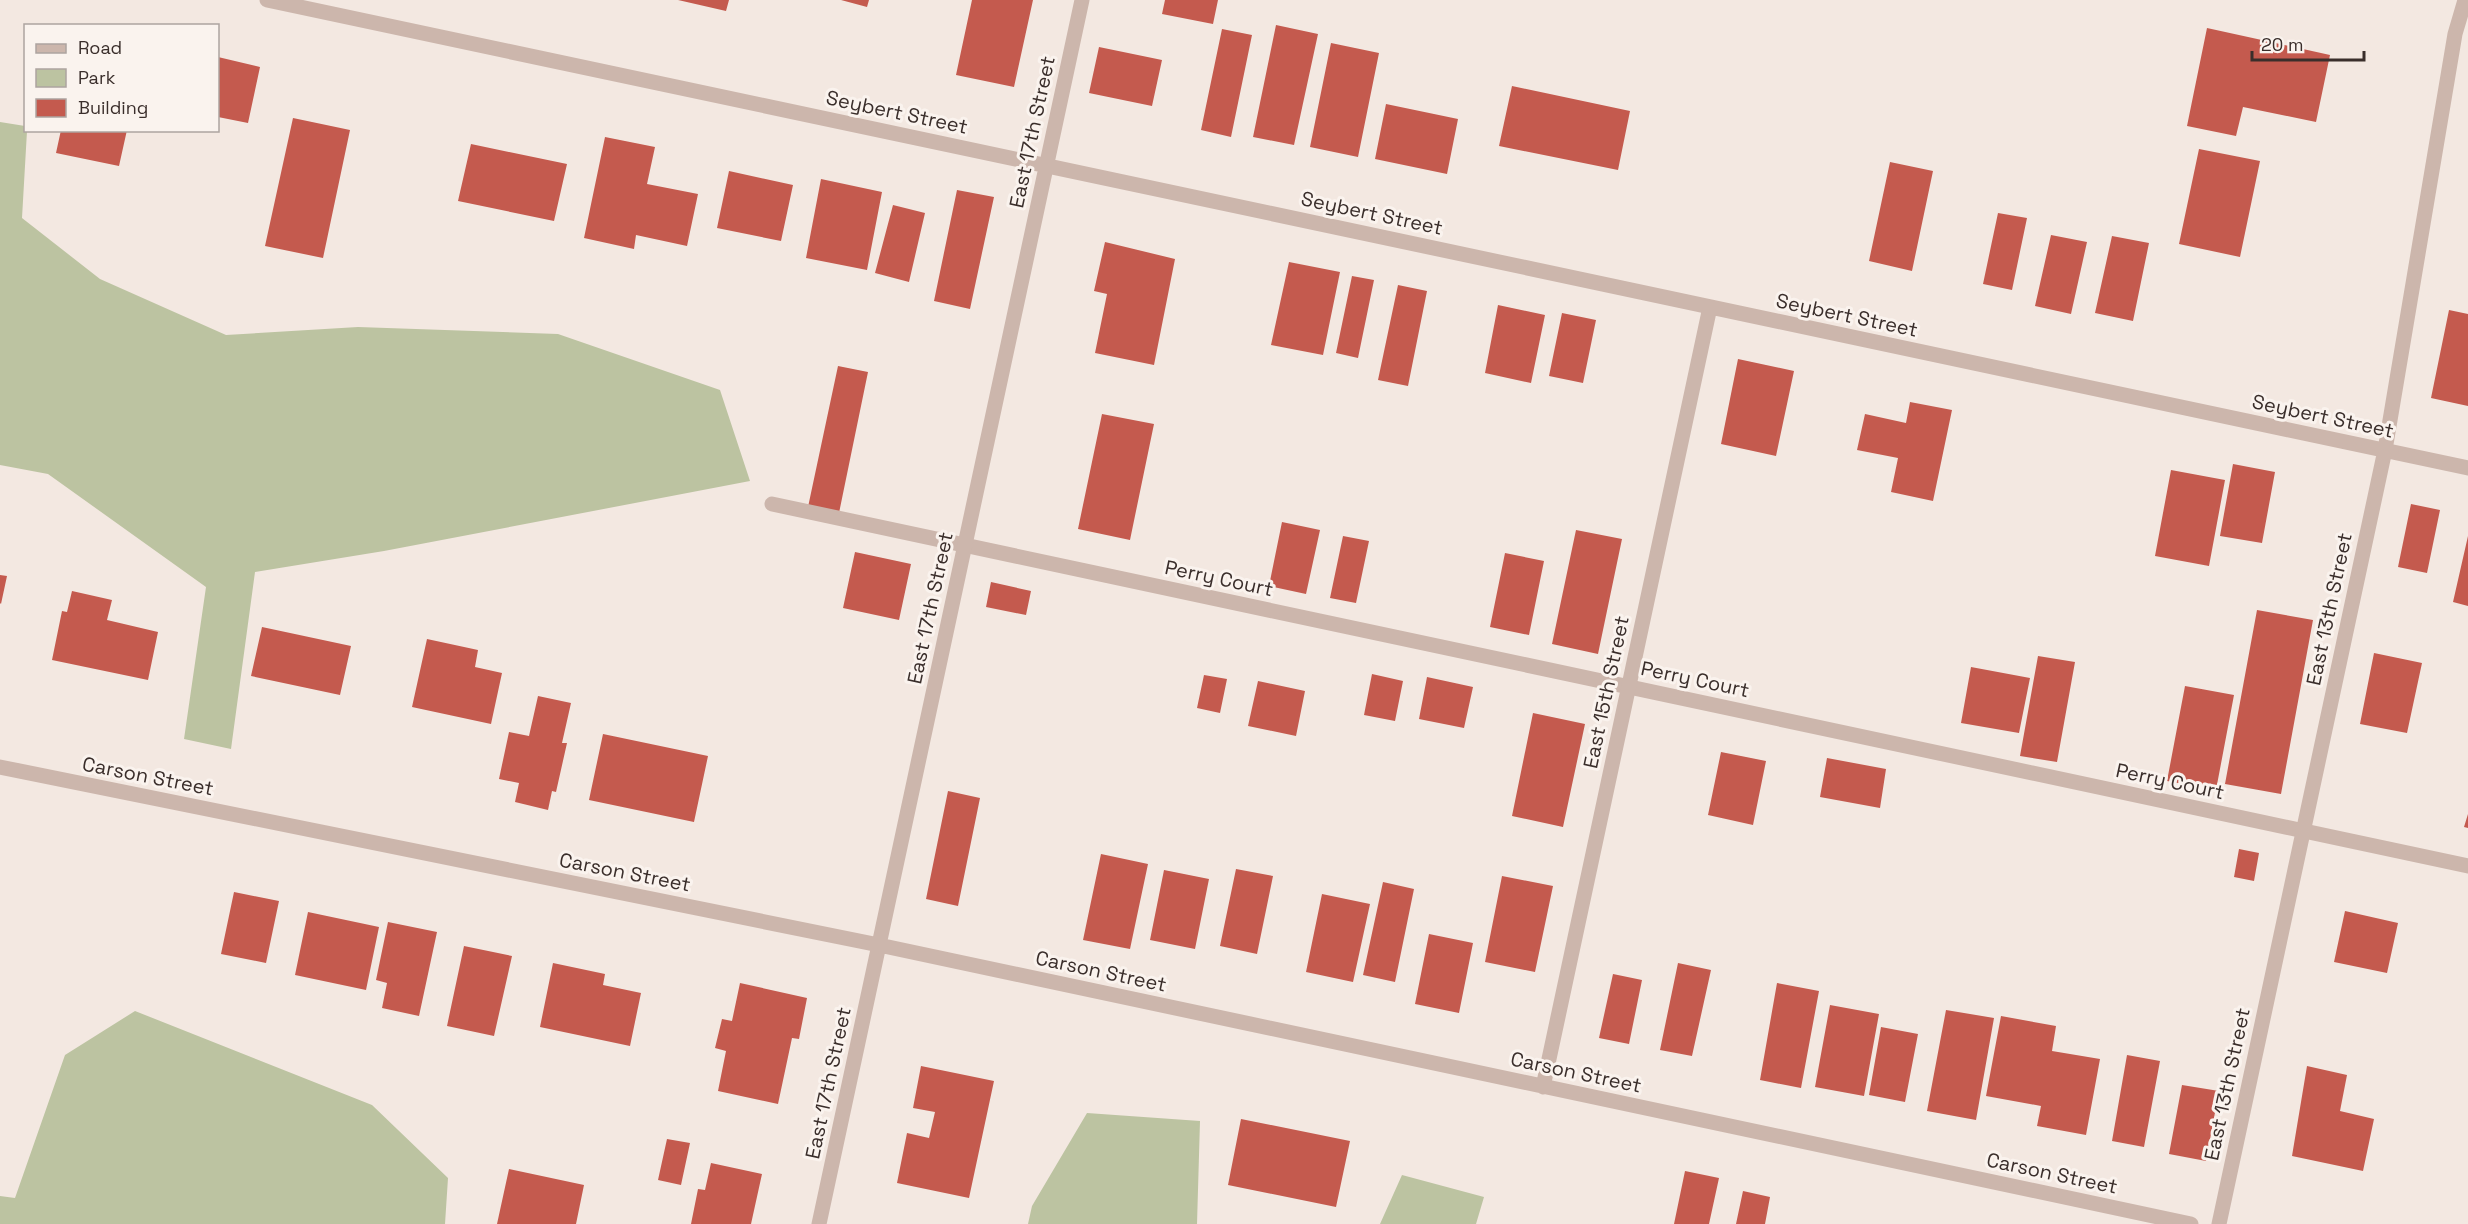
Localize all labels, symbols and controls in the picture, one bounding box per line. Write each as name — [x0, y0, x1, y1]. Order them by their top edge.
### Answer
legend — [24, 24, 219, 132]
scale bar — [2252, 24, 2364, 62]
text: 20 m — [2261, 33, 2304, 56]
text: Road — [78, 36, 122, 59]
street label: East 17th Street — [1003, 54, 1061, 210]
text: Park — [78, 66, 116, 89]
street label: Seybert Street — [824, 84, 970, 140]
text: Building — [78, 96, 148, 119]
street label: Seybert Street — [1299, 185, 1445, 241]
street label: Seybert Street — [1774, 287, 1920, 343]
street label: Seybert Street — [2250, 388, 2396, 444]
street label: East 17th Street — [901, 530, 959, 686]
street label: East 13th Street — [2300, 530, 2358, 688]
street label: Perry Court — [1162, 554, 1276, 602]
street label: East 15th Street — [1577, 613, 1635, 771]
street label: Perry Court — [1638, 655, 1752, 703]
street label: Carson Street — [80, 751, 216, 801]
street label: Perry Court — [2113, 757, 2227, 805]
street label: Carson Street — [557, 847, 693, 897]
street label: Carson Street — [1033, 944, 1169, 998]
street label: East 17th Street — [799, 1005, 857, 1161]
street label: East 13th Street — [2198, 1005, 2256, 1163]
street label: Carson Street — [1508, 1045, 1644, 1099]
street label: Carson Street — [1984, 1146, 2120, 1200]

